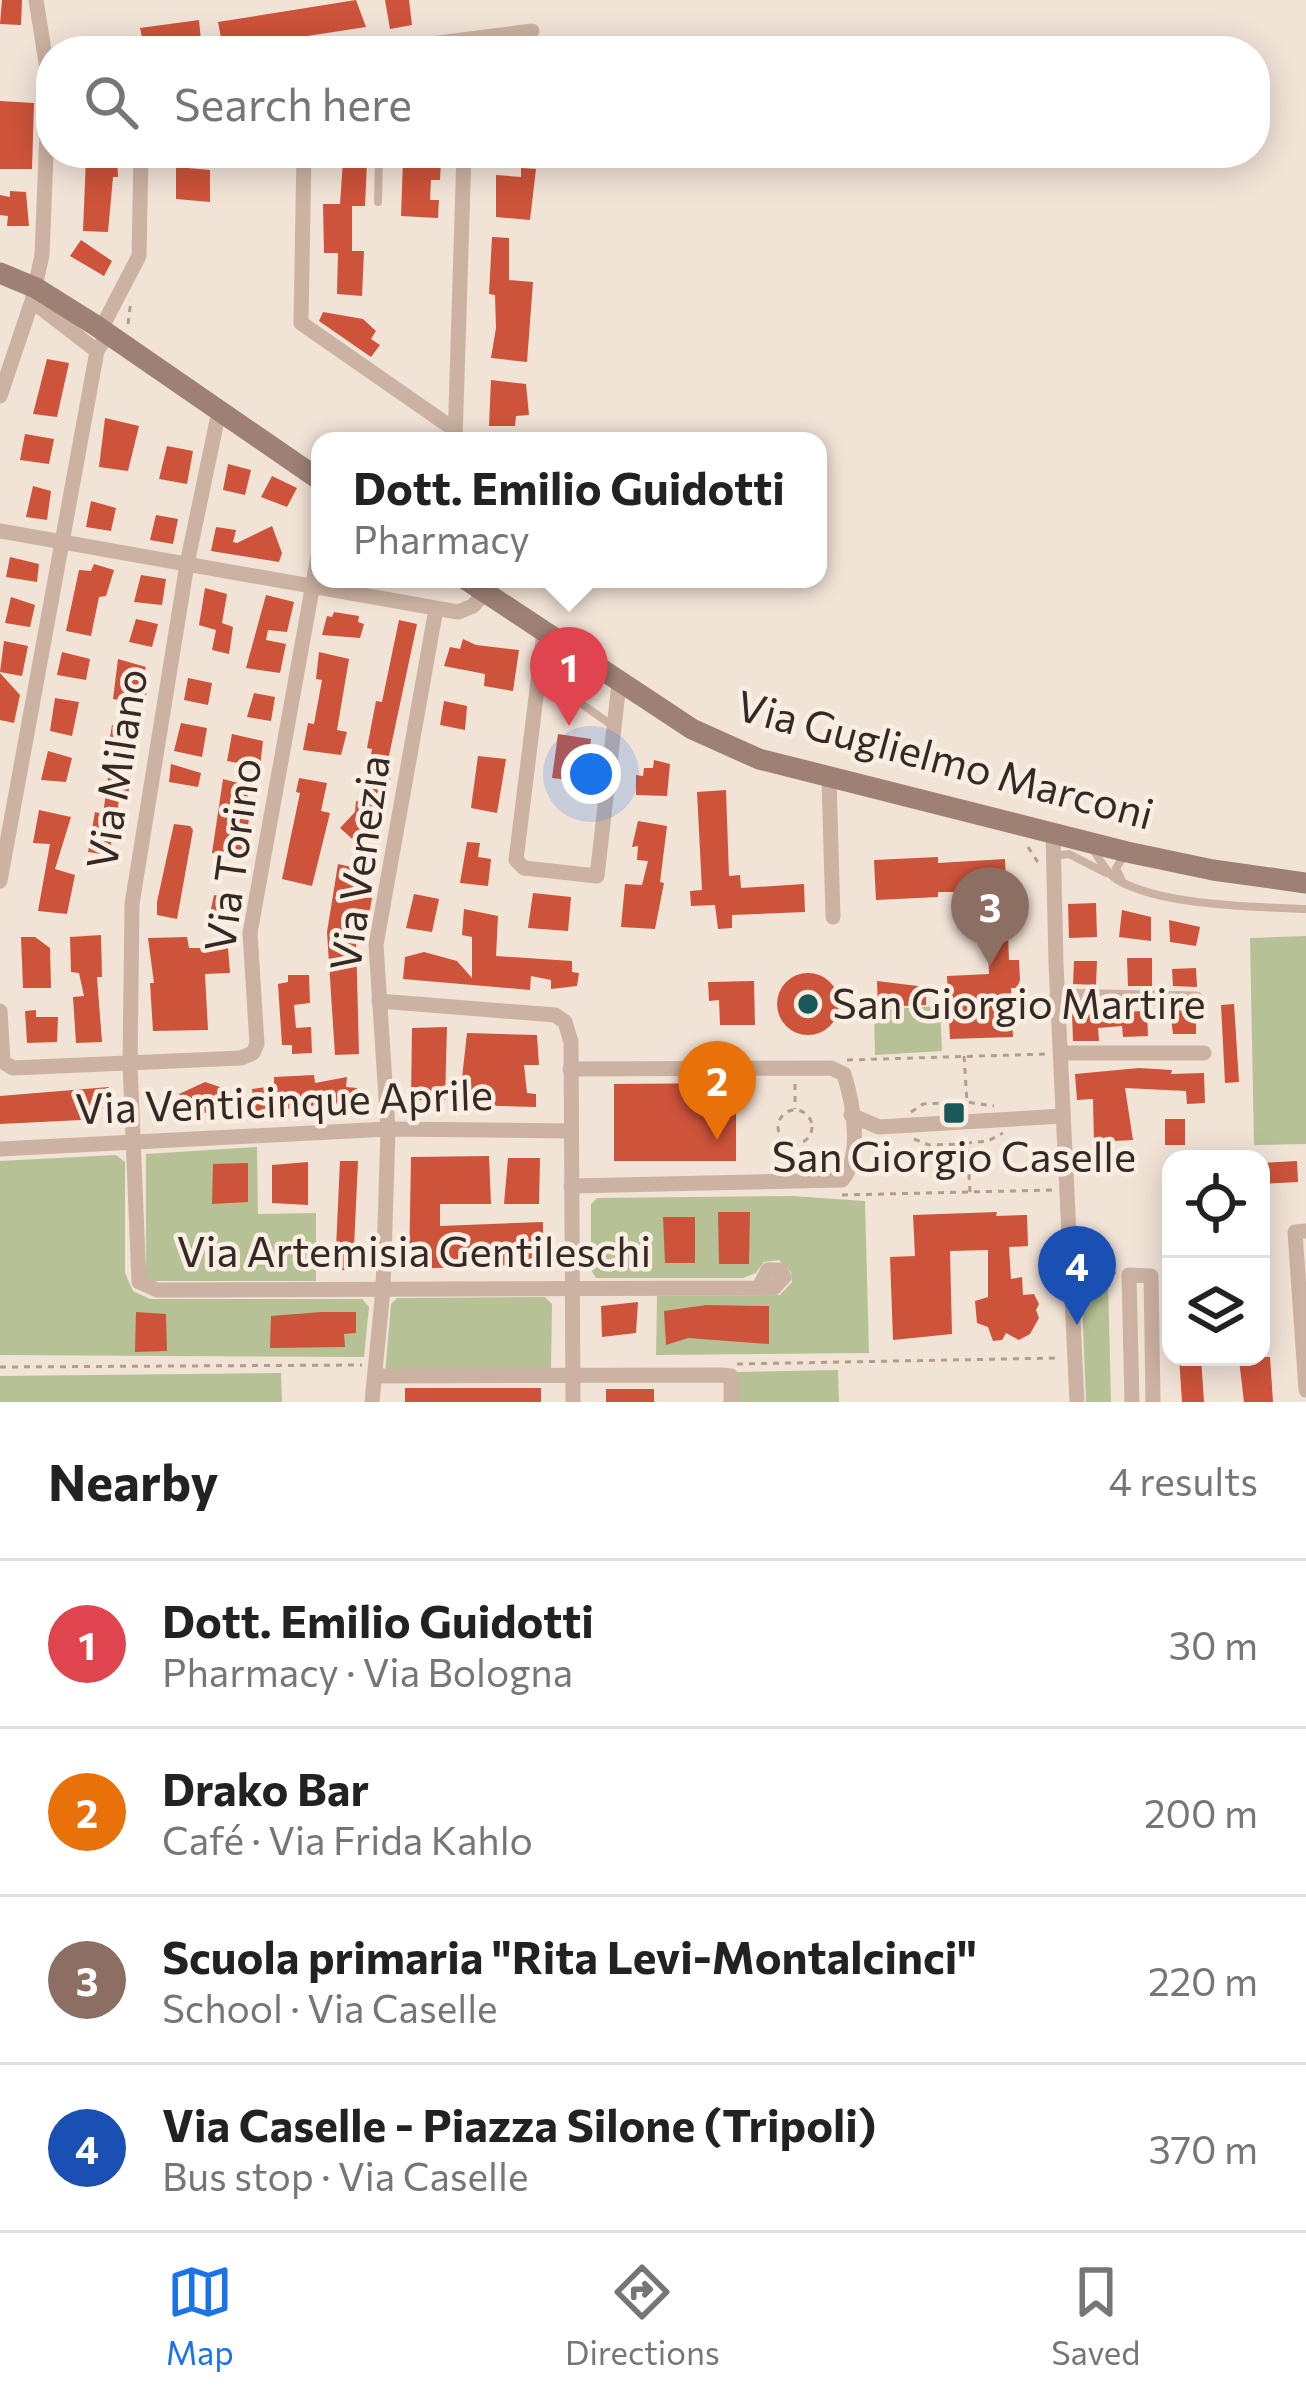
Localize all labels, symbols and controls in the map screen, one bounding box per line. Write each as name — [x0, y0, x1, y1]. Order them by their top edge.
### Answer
search box — [36, 36, 1270, 168]
icon: search — [78, 69, 144, 135]
text: Search here — [174, 75, 412, 130]
popup — [311, 432, 827, 588]
text: Dott. Emilio Guidotti — [353, 459, 785, 514]
text: Pharmacy — [353, 514, 530, 562]
pin: 1 — [530, 627, 608, 726]
street label: Via Milano — [74, 665, 157, 873]
street label: Via Guglielmo Marconi — [731, 677, 1160, 839]
your location — [561, 744, 621, 804]
street label: Via Venezia — [317, 751, 399, 974]
street label: Via Torino — [192, 754, 270, 955]
pin: 3 — [951, 867, 1029, 966]
place label: San Giorgio Martire — [832, 976, 1206, 1028]
marker: San Giorgio Martire — [795, 991, 821, 1017]
pin: 2 — [678, 1041, 756, 1140]
street label: Via Venticinque Aprile — [74, 1067, 494, 1133]
marker: San Giorgio Caselle — [941, 1100, 967, 1126]
place label: San Giorgio Caselle — [772, 1129, 1136, 1181]
map controls — [1162, 1150, 1270, 1366]
button: locate — [1162, 1150, 1270, 1258]
street label: Via Artemisia Gentileschi — [177, 1224, 651, 1276]
pin: 4 — [1038, 1226, 1116, 1325]
button: layers — [1162, 1258, 1270, 1366]
text: Nearby — [48, 1449, 218, 1512]
text: 4 results — [1108, 1456, 1258, 1504]
text: Dott. Emilio Guidotti — [162, 1592, 594, 1647]
text: 1 — [78, 1620, 96, 1668]
text: 30 m — [1169, 1620, 1258, 1668]
text: Pharmacy · Via Bologna — [162, 1647, 573, 1695]
text: Drako Bar — [162, 1760, 369, 1815]
text: 2 — [76, 1788, 98, 1836]
text: 200 m — [1144, 1788, 1258, 1836]
text: Café · Via Frida Kahlo — [162, 1815, 533, 1863]
text: Scuola primaria "Rita Levi-Montalcinci" — [162, 1928, 977, 1983]
text: 3 — [76, 1956, 98, 2004]
text: 220 m — [1148, 1956, 1258, 2004]
text: School · Via Caselle — [162, 1983, 498, 2031]
text: Via Caselle - Piazza Silone (Tripoli) — [162, 2096, 876, 2151]
text: 4 — [75, 2124, 99, 2172]
text: 370 m — [1148, 2124, 1258, 2172]
text: Bus stop · Via Caselle — [162, 2151, 529, 2199]
tab: Map — [166, 2259, 234, 2372]
tab: Directions — [565, 2259, 720, 2372]
tab: Saved — [1051, 2259, 1140, 2372]

